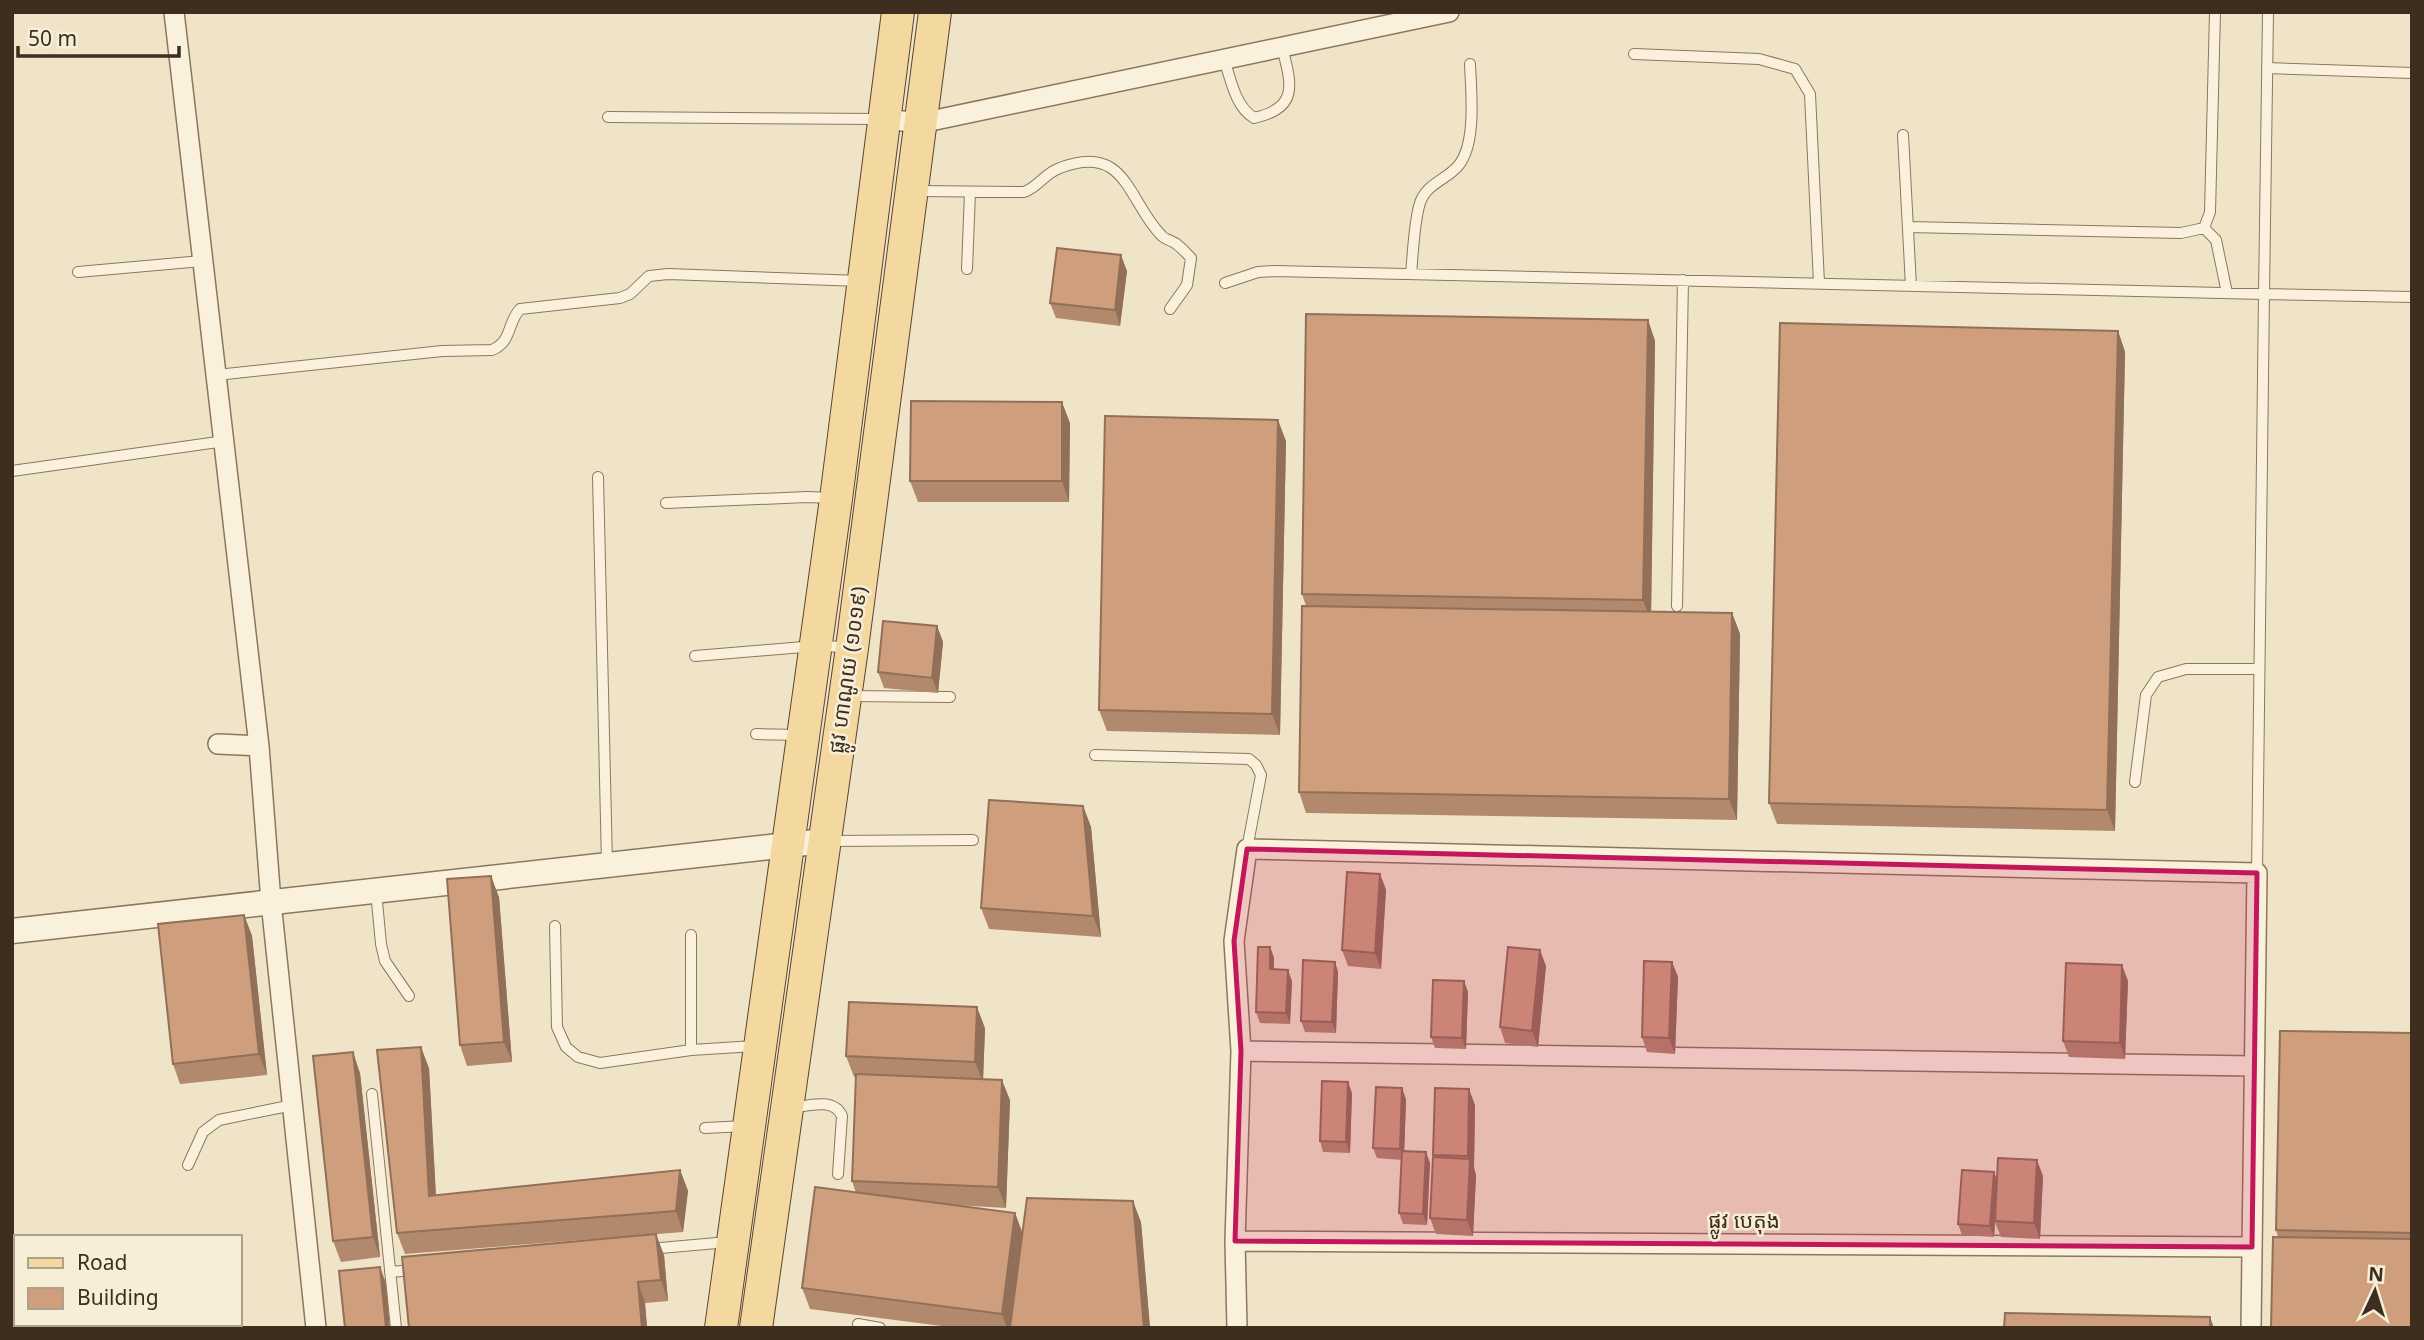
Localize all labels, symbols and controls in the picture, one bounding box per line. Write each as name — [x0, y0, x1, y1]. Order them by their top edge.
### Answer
scale bar — [18, 14, 178, 58]
text: 50 m — [28, 24, 77, 52]
street label: ផ្លូវ ហាណូយ (១០១៩) — [821, 584, 879, 756]
street label: ផ្លូវ បេតុង — [1708, 1206, 1780, 1240]
legend — [14, 1235, 242, 1326]
text: Road — [77, 1248, 127, 1276]
north arrow — [2340, 1256, 2410, 1326]
text: N — [2368, 1261, 2385, 1288]
text: Building — [77, 1283, 159, 1311]

